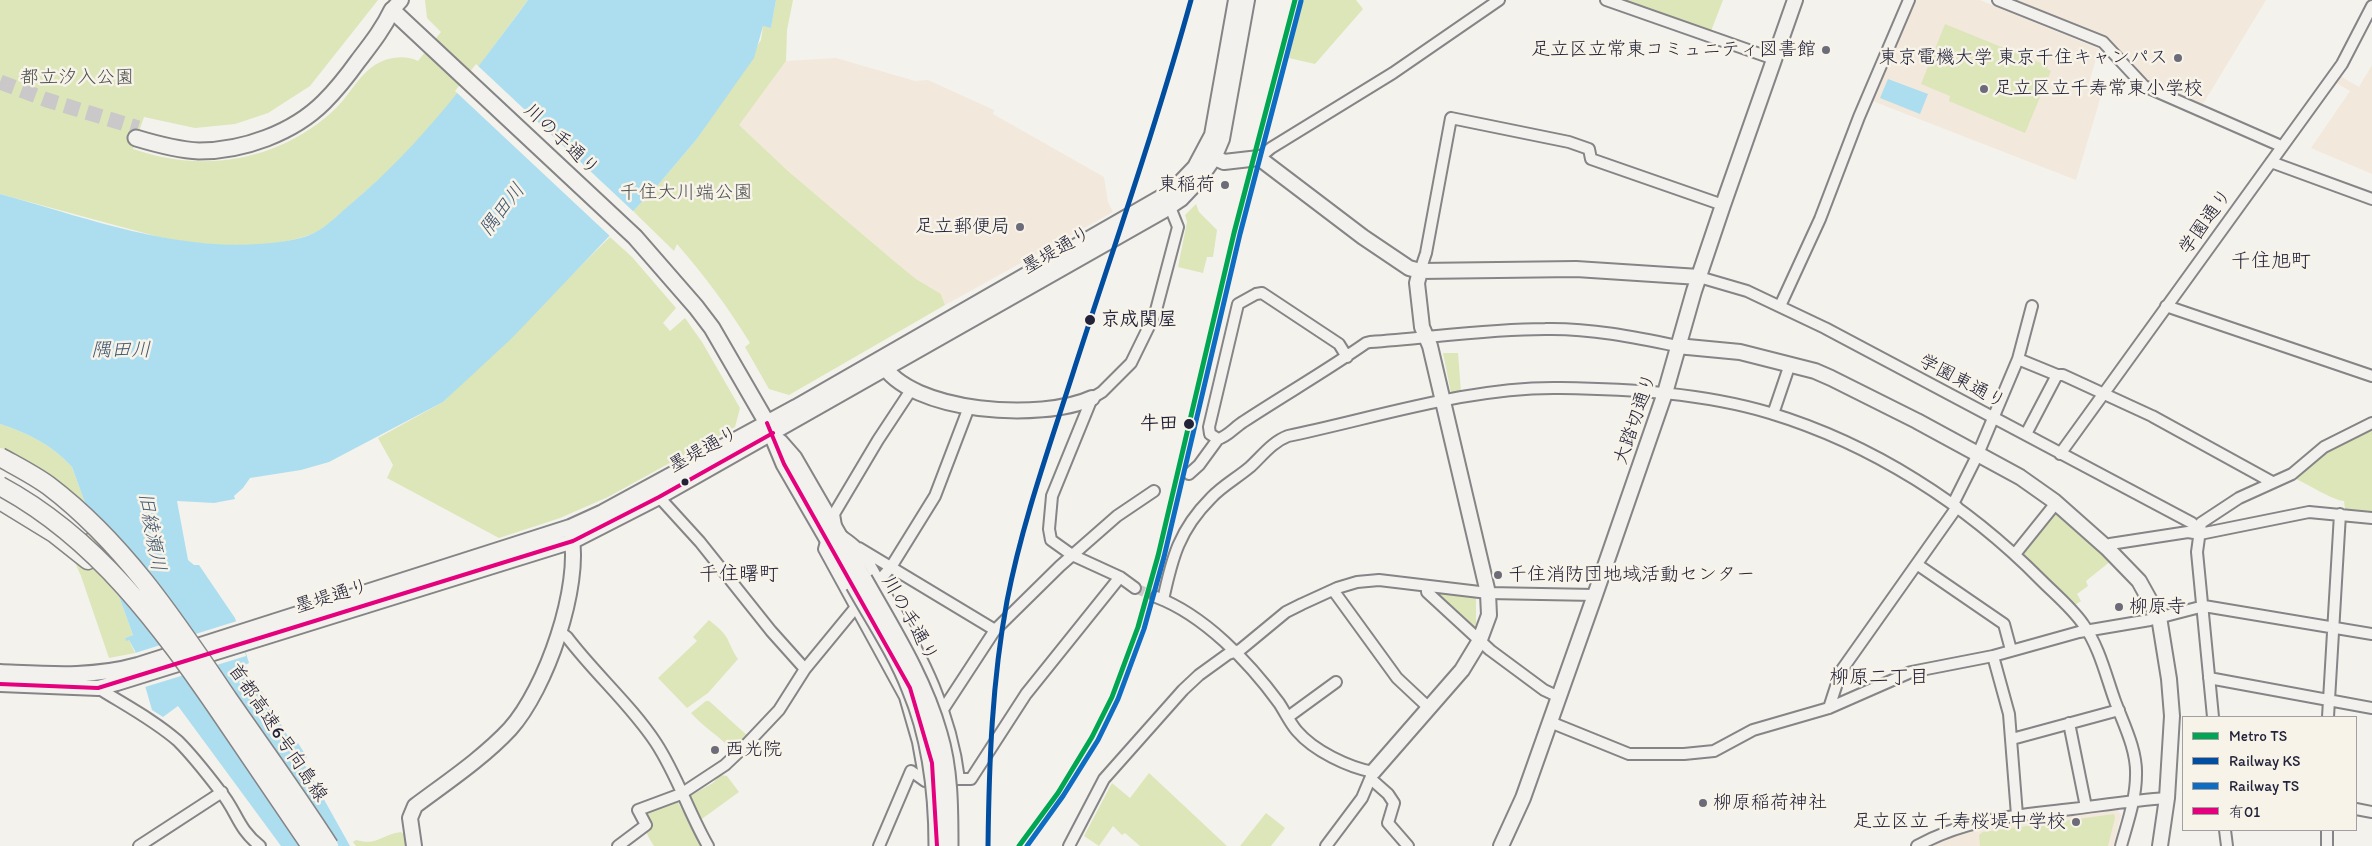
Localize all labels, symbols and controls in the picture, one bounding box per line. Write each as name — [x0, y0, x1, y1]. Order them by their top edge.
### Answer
place label: 足立区立常東コミュニティ図書館 — [1531, 39, 1816, 61]
marker: 足立区立常東コミュニティ図書館 — [1820, 44, 1832, 56]
place label: 東京電機大学 東京千住キャンパス — [1879, 47, 2168, 69]
marker: 東京電機大学 東京千住キャンパス — [2172, 52, 2184, 64]
park label: 都立汐入公園 — [20, 67, 134, 89]
place label: 足立区立千寿常東小学校 — [1994, 78, 2203, 100]
marker: 足立区立千寿常東小学校 — [1978, 83, 1990, 95]
street label: 川の手通り — [518, 99, 604, 181]
place label: 東稲荷 — [1158, 174, 1215, 196]
water label: 隅田川 — [475, 179, 531, 241]
marker: 東稲荷 — [1219, 179, 1231, 191]
park label: 千住大川端公園 — [620, 182, 752, 204]
street label: 学園通り — [2174, 185, 2238, 259]
place label: 足立郵便局 — [915, 216, 1010, 238]
marker: 足立郵便局 — [1014, 221, 1026, 233]
street label: 墨堤通り — [1018, 222, 1096, 280]
district label: 千住旭町 — [2231, 250, 2311, 274]
place label: 京成関屋 — [1101, 309, 1177, 331]
marker: 京成関屋 — [1083, 313, 1097, 327]
water label: 隅田川 — [91, 339, 151, 363]
street label: 学園東通り — [1915, 350, 2009, 414]
street label: 大踏切通り — [1610, 370, 1662, 468]
place label: 牛田 — [1140, 413, 1178, 435]
marker: 牛田 — [1182, 417, 1196, 431]
street label: 墨堤通り — [665, 422, 743, 478]
unlabelled marker — [680, 477, 690, 487]
water label: 旧綾瀬川 — [132, 491, 170, 573]
district label: 千住曙町 — [699, 563, 779, 587]
place label: 千住消防団地域活動センター — [1508, 564, 1755, 586]
marker: 千住消防団地域活動センター — [1492, 569, 1504, 581]
street label: 川の手通り — [876, 572, 942, 666]
street label: 墨堤通り — [292, 575, 372, 619]
place label: 柳原寺 — [2129, 596, 2186, 618]
marker: 柳原寺 — [2113, 601, 2125, 613]
street label: 首都高速6号向島線 — [222, 659, 332, 807]
district label: 柳原二丁目 — [1829, 666, 1929, 690]
legend — [2182, 716, 2357, 831]
text: Metro TS — [2229, 727, 2287, 745]
place label: 西光院 — [725, 739, 782, 761]
marker: 西光院 — [709, 744, 721, 756]
text: Railway KS — [2229, 752, 2300, 770]
text: Railway TS — [2229, 777, 2299, 795]
place label: 柳原稲荷神社 — [1713, 792, 1827, 814]
marker: 柳原稲荷神社 — [1697, 797, 1709, 809]
text: 有01 — [2229, 803, 2260, 821]
place label: 足立区立 千寿桜堤中学校 — [1853, 811, 2066, 833]
marker: 足立区立 千寿桜堤中学校 — [2070, 816, 2082, 828]

